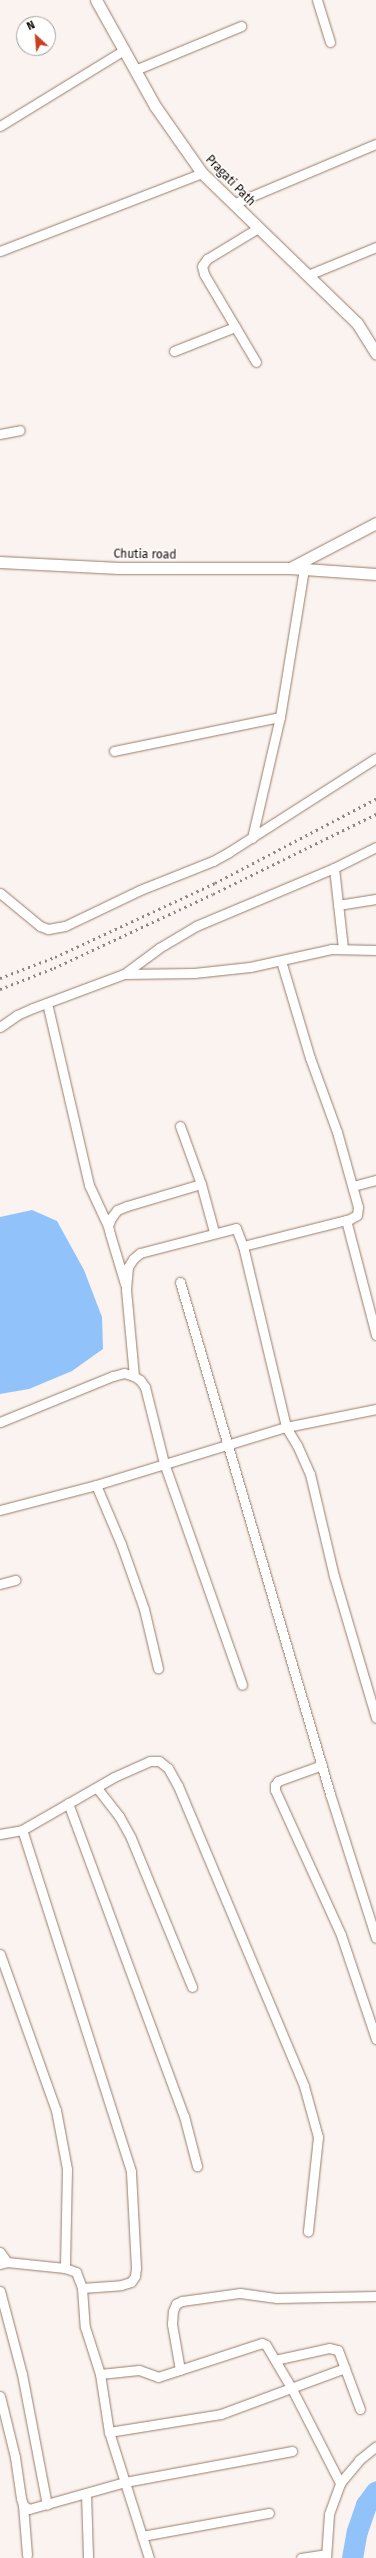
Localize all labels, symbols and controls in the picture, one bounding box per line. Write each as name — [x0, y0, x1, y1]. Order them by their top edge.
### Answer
north arrow — [16, 16, 56, 56]
text: N — [25, 18, 37, 33]
street label: Pragati Path — [202, 153, 258, 209]
street label: Chutia road — [113, 547, 177, 563]

